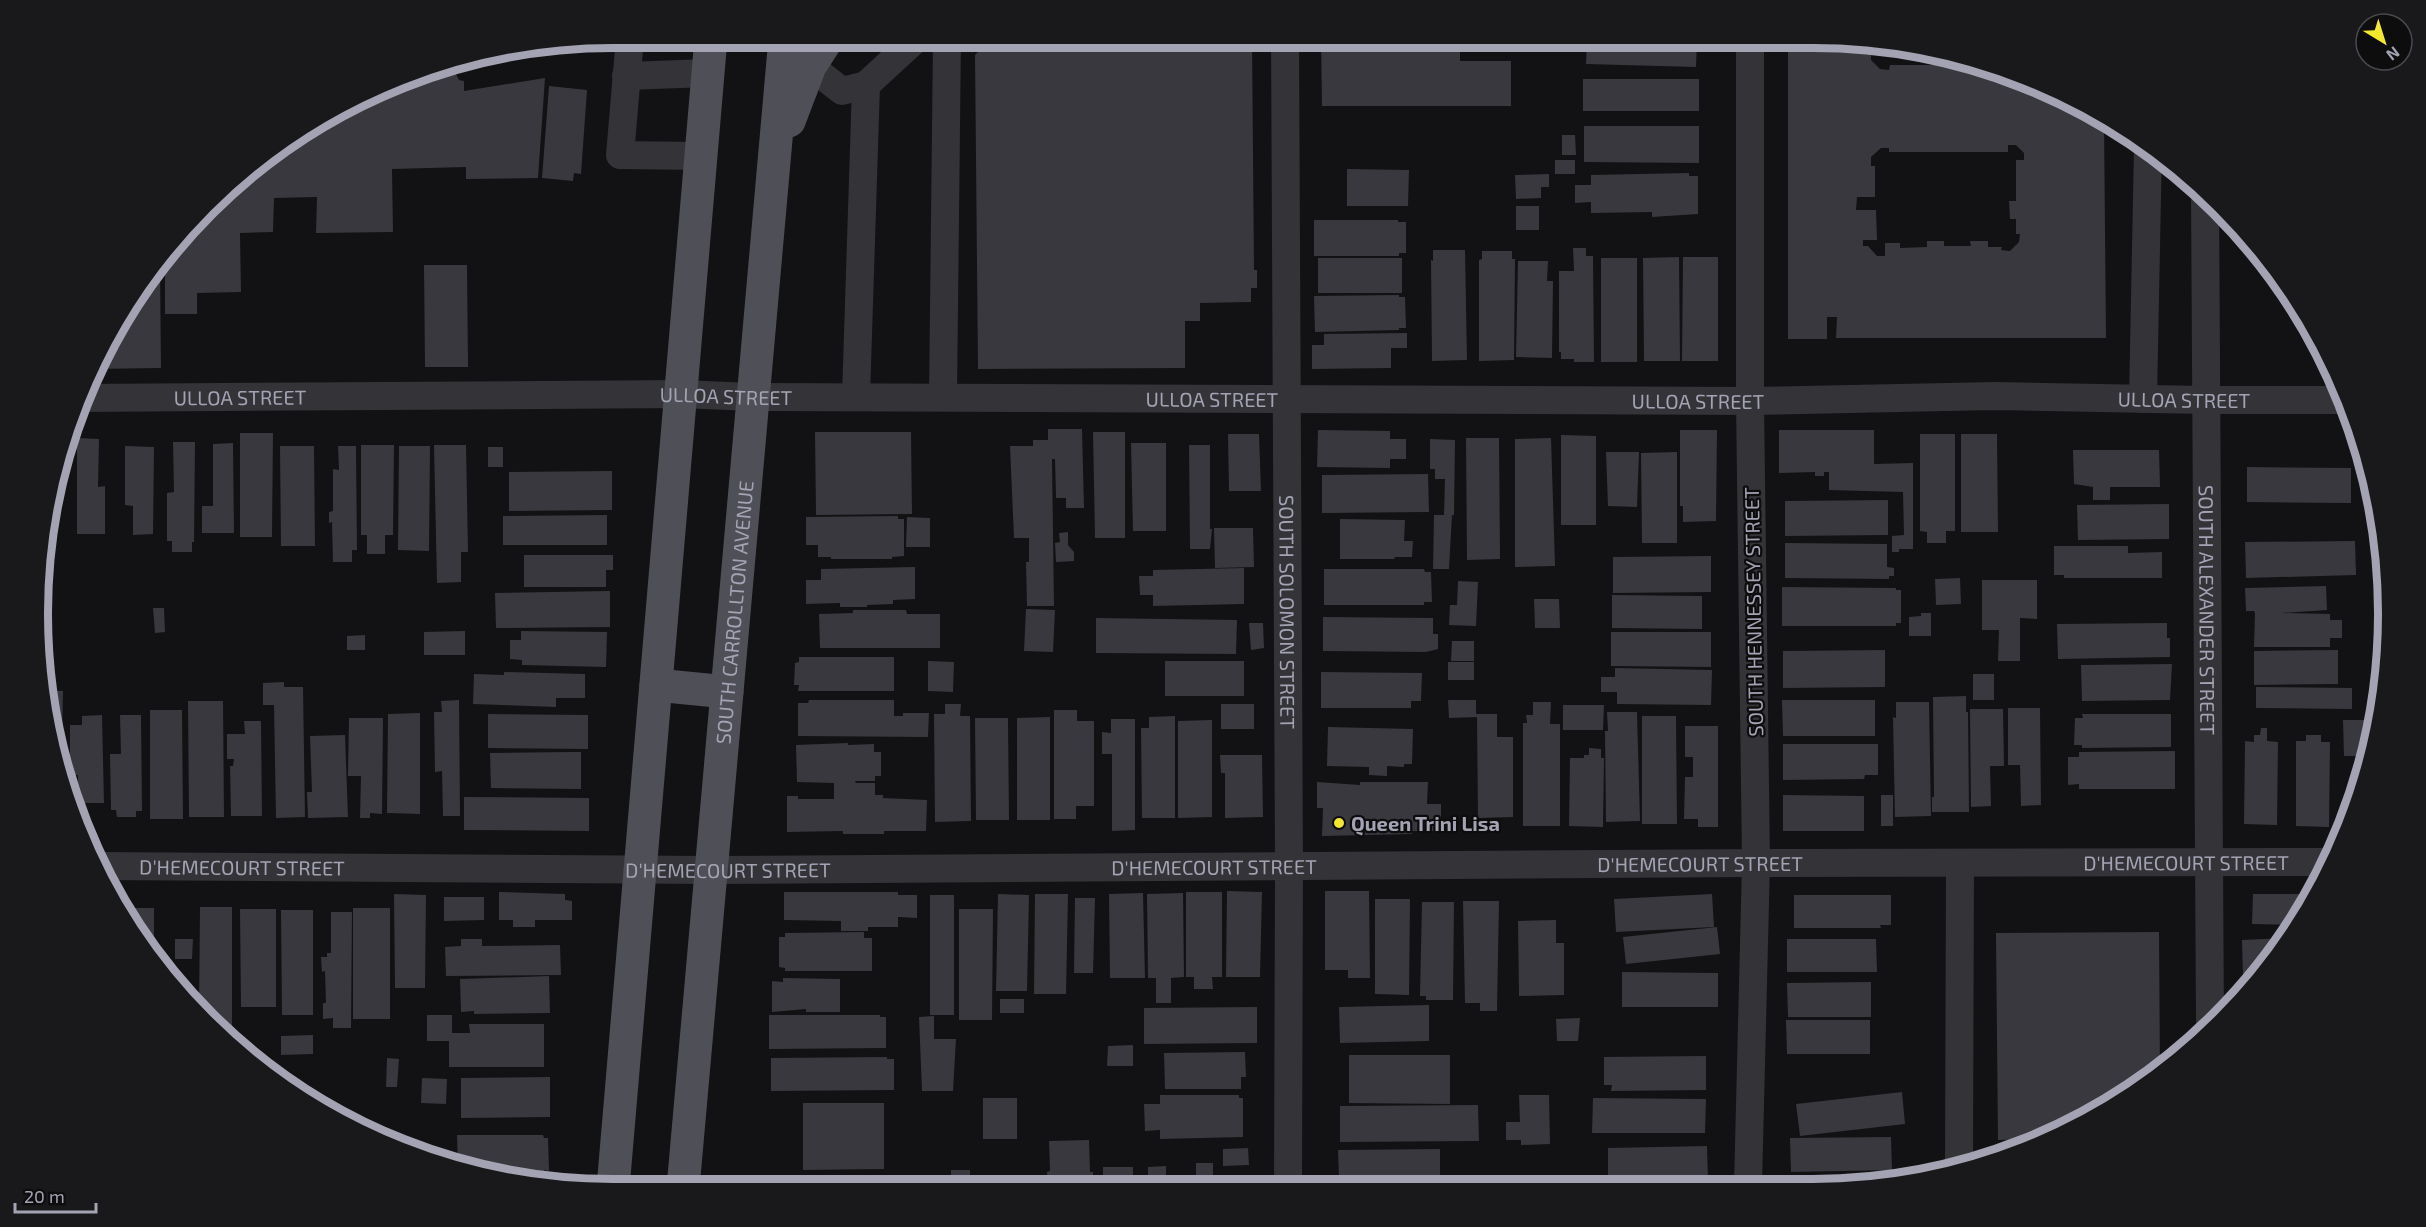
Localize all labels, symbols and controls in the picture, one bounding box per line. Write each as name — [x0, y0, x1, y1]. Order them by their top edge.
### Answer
north arrow — [2354, 12, 2414, 72]
text: N — [2383, 43, 2404, 65]
street label: ULLOA STREET — [660, 382, 793, 409]
street label: ULLOA STREET — [174, 384, 307, 409]
street label: ULLOA STREET — [2117, 386, 2250, 412]
street label: ULLOA STREET — [1146, 387, 1279, 411]
street label: ULLOA STREET — [1632, 389, 1765, 413]
street label: SOUTH CARROLLTON AVENUE — [710, 479, 758, 745]
street label: SOUTH ALEXANDER STREET — [2195, 485, 2220, 736]
street label: SOUTH HENNESSEY STREET — [1739, 487, 1767, 737]
street label: SOUTH SOLOMON STREET — [1275, 495, 1300, 729]
place label: Queen Trini Lisa — [1351, 811, 1500, 836]
marker: Queen Trini Lisa — [1332, 816, 1346, 830]
street label: D'HEMECOURT STREET — [2083, 850, 2289, 874]
street label: D'HEMECOURT STREET — [1597, 851, 1803, 876]
street label: D'HEMECOURT STREET — [139, 854, 345, 880]
street label: D'HEMECOURT STREET — [1111, 854, 1317, 879]
street label: D'HEMECOURT STREET — [625, 857, 831, 882]
scale bar — [15, 1176, 96, 1214]
text: 20 m — [24, 1185, 65, 1207]

